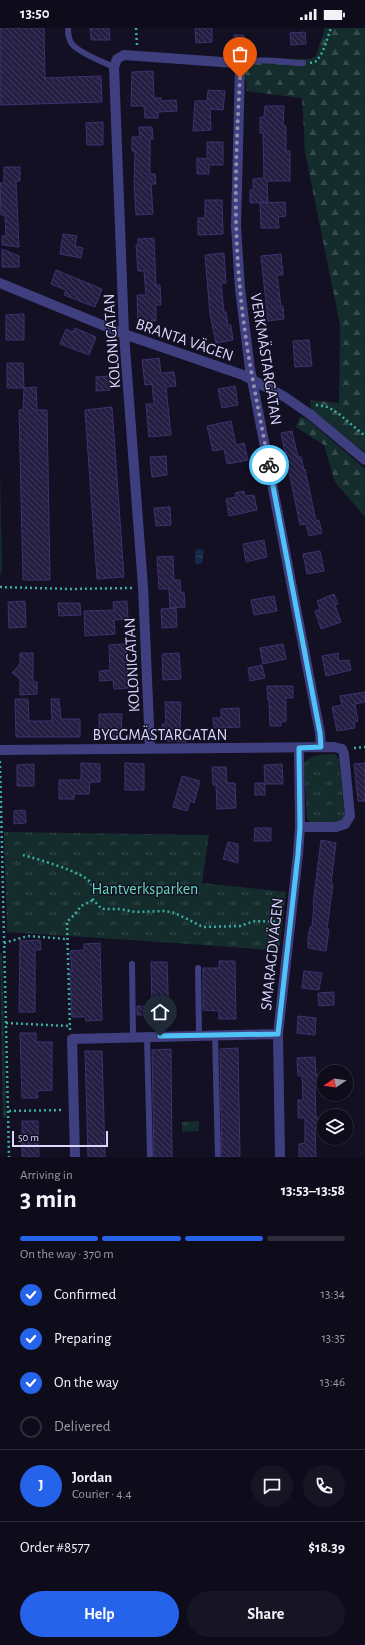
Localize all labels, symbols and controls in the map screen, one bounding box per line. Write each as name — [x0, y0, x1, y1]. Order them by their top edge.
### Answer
text: 13:50 — [20, 6, 50, 21]
pin — [223, 37, 257, 78]
icon: bag — [229, 43, 251, 65]
street label: VERKMÄSTARGATAN — [248, 292, 286, 426]
street label: KOLONIGATAN — [101, 293, 123, 389]
street label: BRANTA VÄGEN — [134, 314, 236, 364]
courier — [249, 445, 289, 485]
icon: bike — [258, 454, 280, 476]
street label: KOLONIGATAN — [122, 617, 142, 713]
street label: BYGGMÄSTARGATAN — [93, 725, 227, 743]
park label: Hantverksparken — [92, 881, 198, 897]
street label: SMARAGDVÄGEN — [256, 897, 286, 1011]
pin — [143, 995, 177, 1036]
icon: home — [149, 1001, 171, 1023]
north arrow — [317, 1065, 353, 1101]
map controls — [317, 1065, 353, 1145]
button: layers — [317, 1109, 353, 1145]
scale bar — [12, 1129, 108, 1148]
text: 50 m — [18, 1132, 39, 1143]
text: Arriving in — [20, 1169, 73, 1182]
text: 13:53–13:58 — [281, 1183, 345, 1198]
text: 3 min — [20, 1186, 77, 1212]
text: On the way · 370 m — [20, 1248, 114, 1261]
icon: check — [20, 1284, 42, 1306]
text: Confirmed — [54, 1287, 116, 1302]
text: 13:34 — [321, 1288, 345, 1301]
icon: check — [20, 1328, 42, 1350]
text: Preparing — [54, 1331, 111, 1346]
text: 13:35 — [321, 1332, 345, 1345]
icon: check — [20, 1372, 42, 1394]
text: On the way — [54, 1375, 119, 1390]
text: 13:46 — [320, 1376, 345, 1389]
text: Delivered — [54, 1419, 111, 1434]
button: chat — [251, 1465, 293, 1507]
button: phone — [303, 1465, 345, 1507]
text: Jordan — [72, 1470, 112, 1485]
text: J — [38, 1478, 44, 1493]
text: Courier · 4.4 — [72, 1488, 132, 1501]
text: Order #8577 — [20, 1540, 90, 1555]
text: $18.39 — [308, 1540, 345, 1555]
button: Help — [20, 1591, 179, 1637]
button: Share — [187, 1591, 345, 1637]

